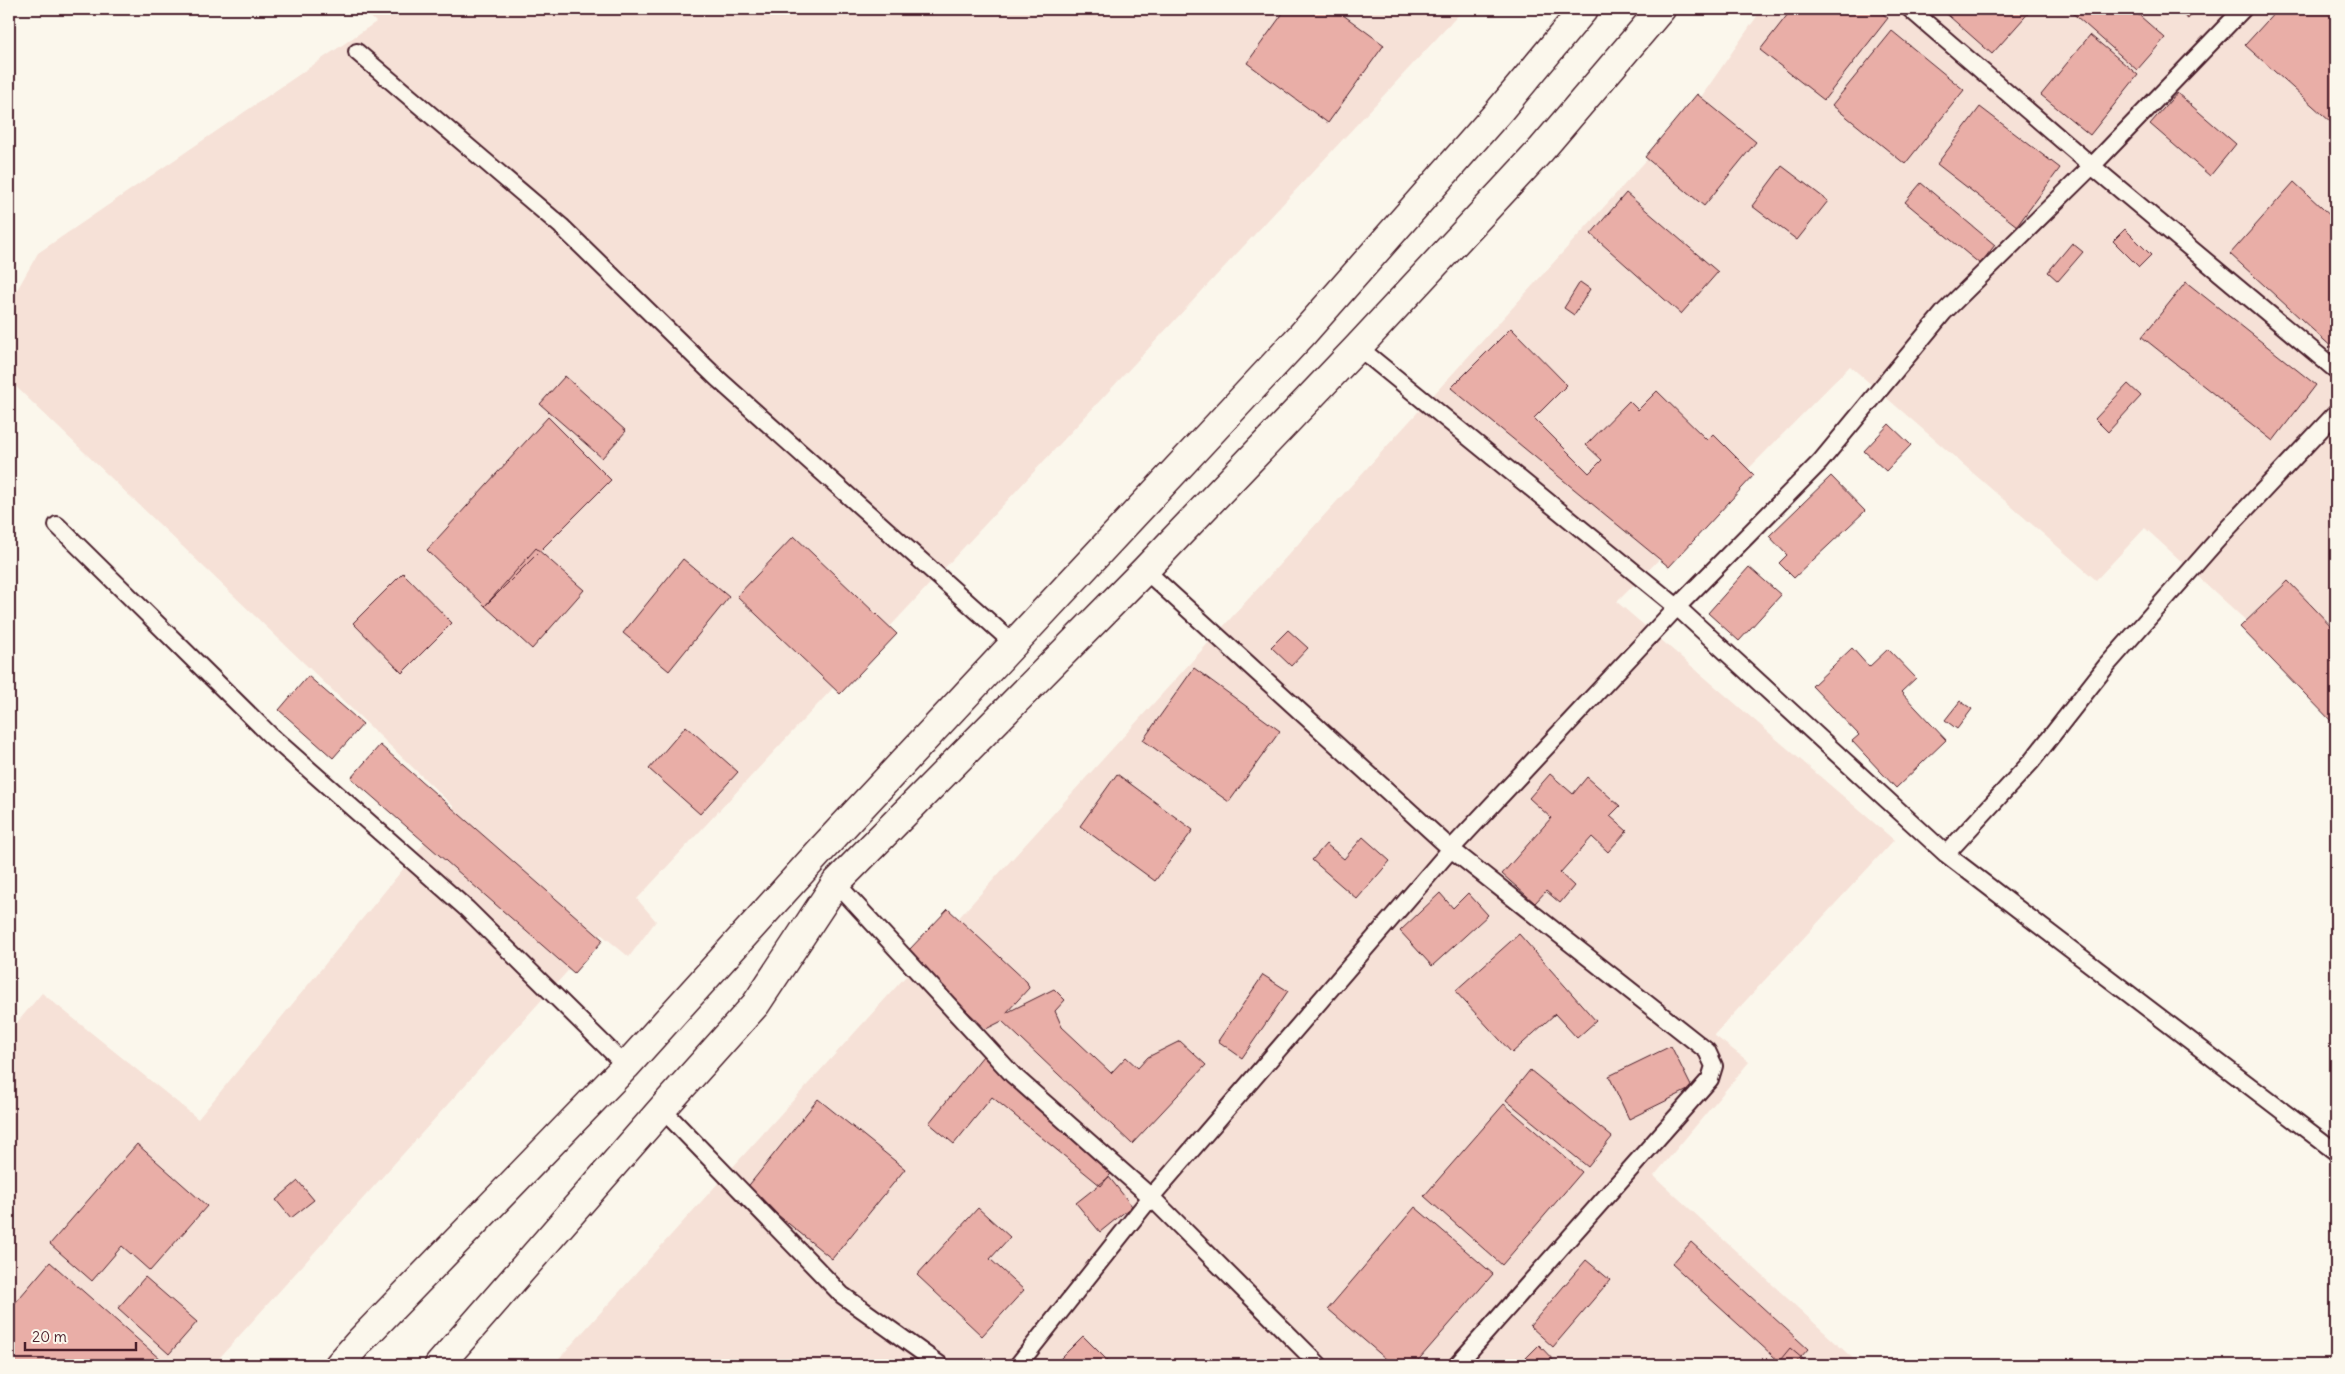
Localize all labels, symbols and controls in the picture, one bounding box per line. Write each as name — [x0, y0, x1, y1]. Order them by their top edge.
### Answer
scale bar — [25, 1319, 136, 1351]
text: 20 m — [32, 1327, 67, 1346]

